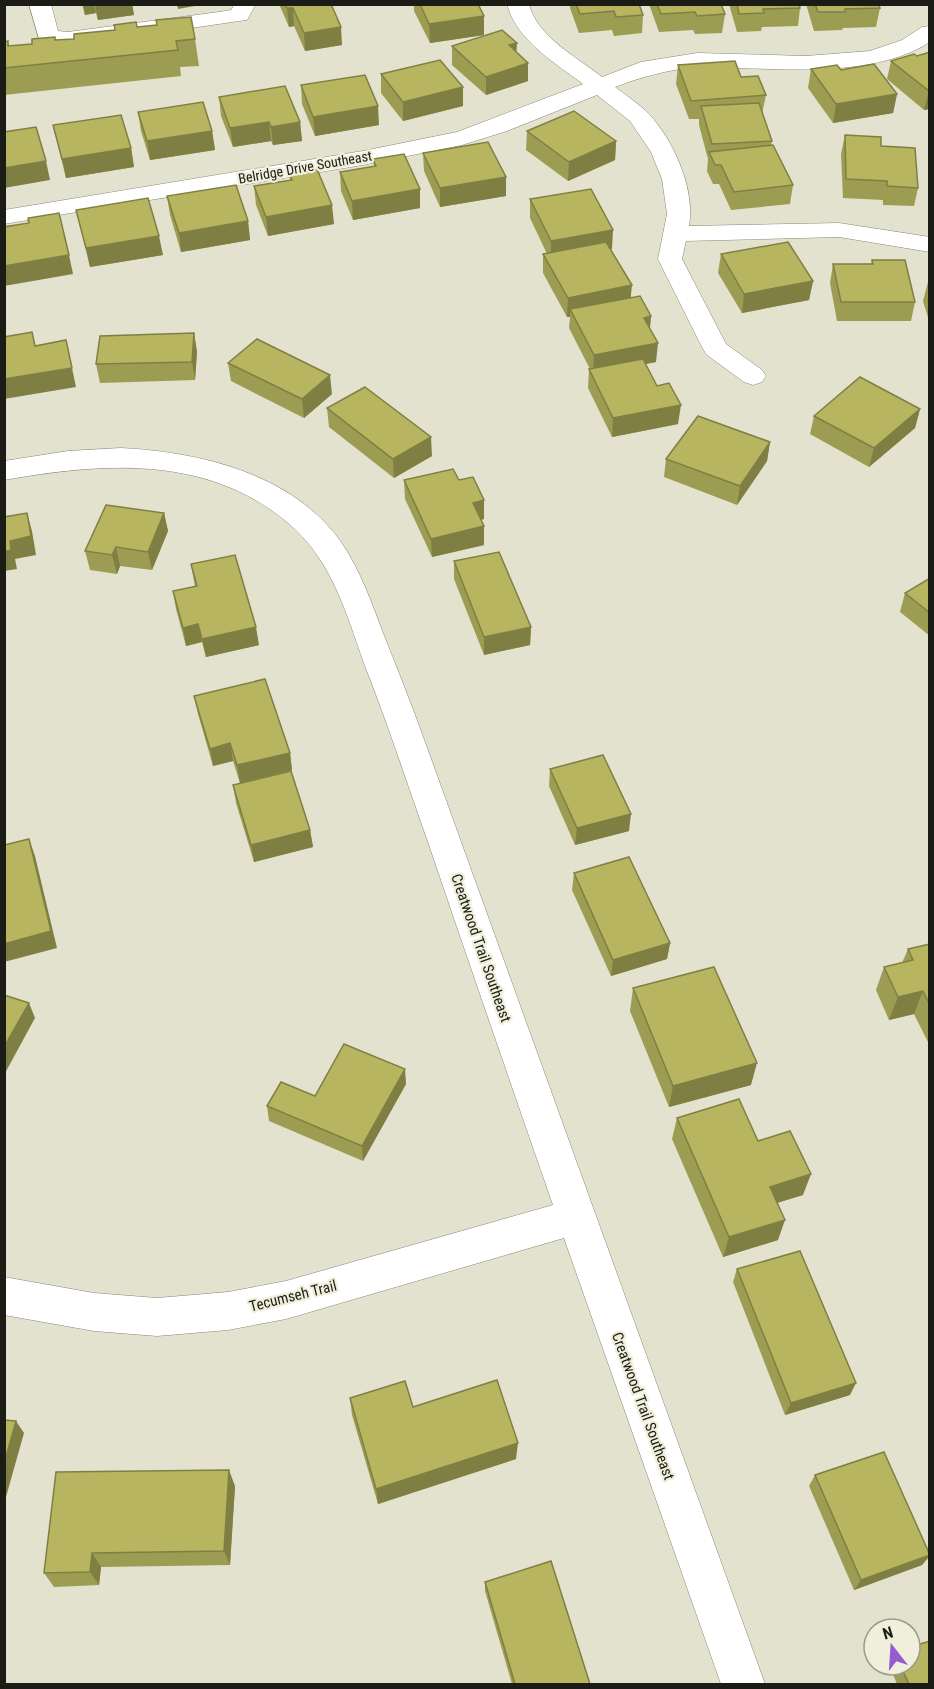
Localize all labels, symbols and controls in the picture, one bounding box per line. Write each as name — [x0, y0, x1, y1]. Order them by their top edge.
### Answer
street label: Belridge Drive Southeast — [237, 147, 373, 187]
street label: Creatwood Trail Southeast — [447, 871, 515, 1025]
street label: Tecumseh Trail — [247, 1276, 339, 1316]
street label: Creatwood Trail Southeast — [608, 1330, 678, 1482]
north arrow — [862, 1617, 922, 1677]
text: N — [880, 1623, 895, 1644]

